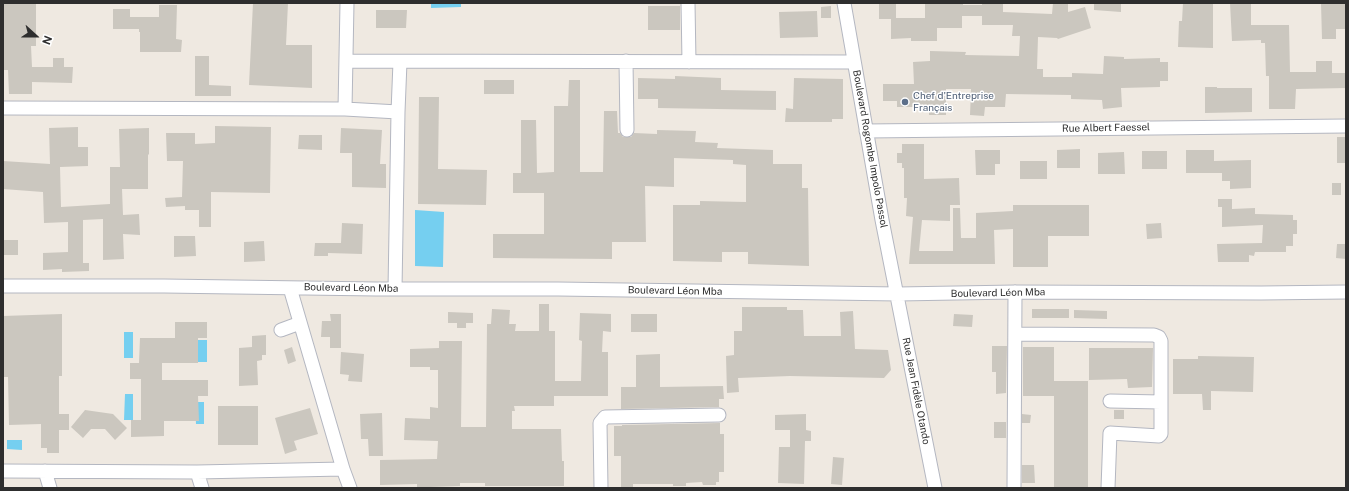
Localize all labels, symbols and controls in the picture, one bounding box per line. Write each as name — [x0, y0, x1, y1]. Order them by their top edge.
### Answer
north arrow — [16, 16, 56, 56]
text: N — [40, 34, 54, 46]
street label: Boulevard Rogombe Impolo Passol — [850, 69, 890, 229]
place label: Chef d'Entreprise Français — [913, 90, 994, 114]
marker: Chef d'Entreprise Français — [900, 97, 910, 107]
street label: Rue Albert Faessel — [1062, 121, 1150, 135]
street label: Boulevard Léon Mba — [304, 281, 398, 295]
street label: Boulevard Léon Mba — [628, 284, 722, 298]
street label: Boulevard Léon Mba — [951, 286, 1045, 300]
street label: Rue Jean Fidèle Otando — [900, 336, 932, 446]

